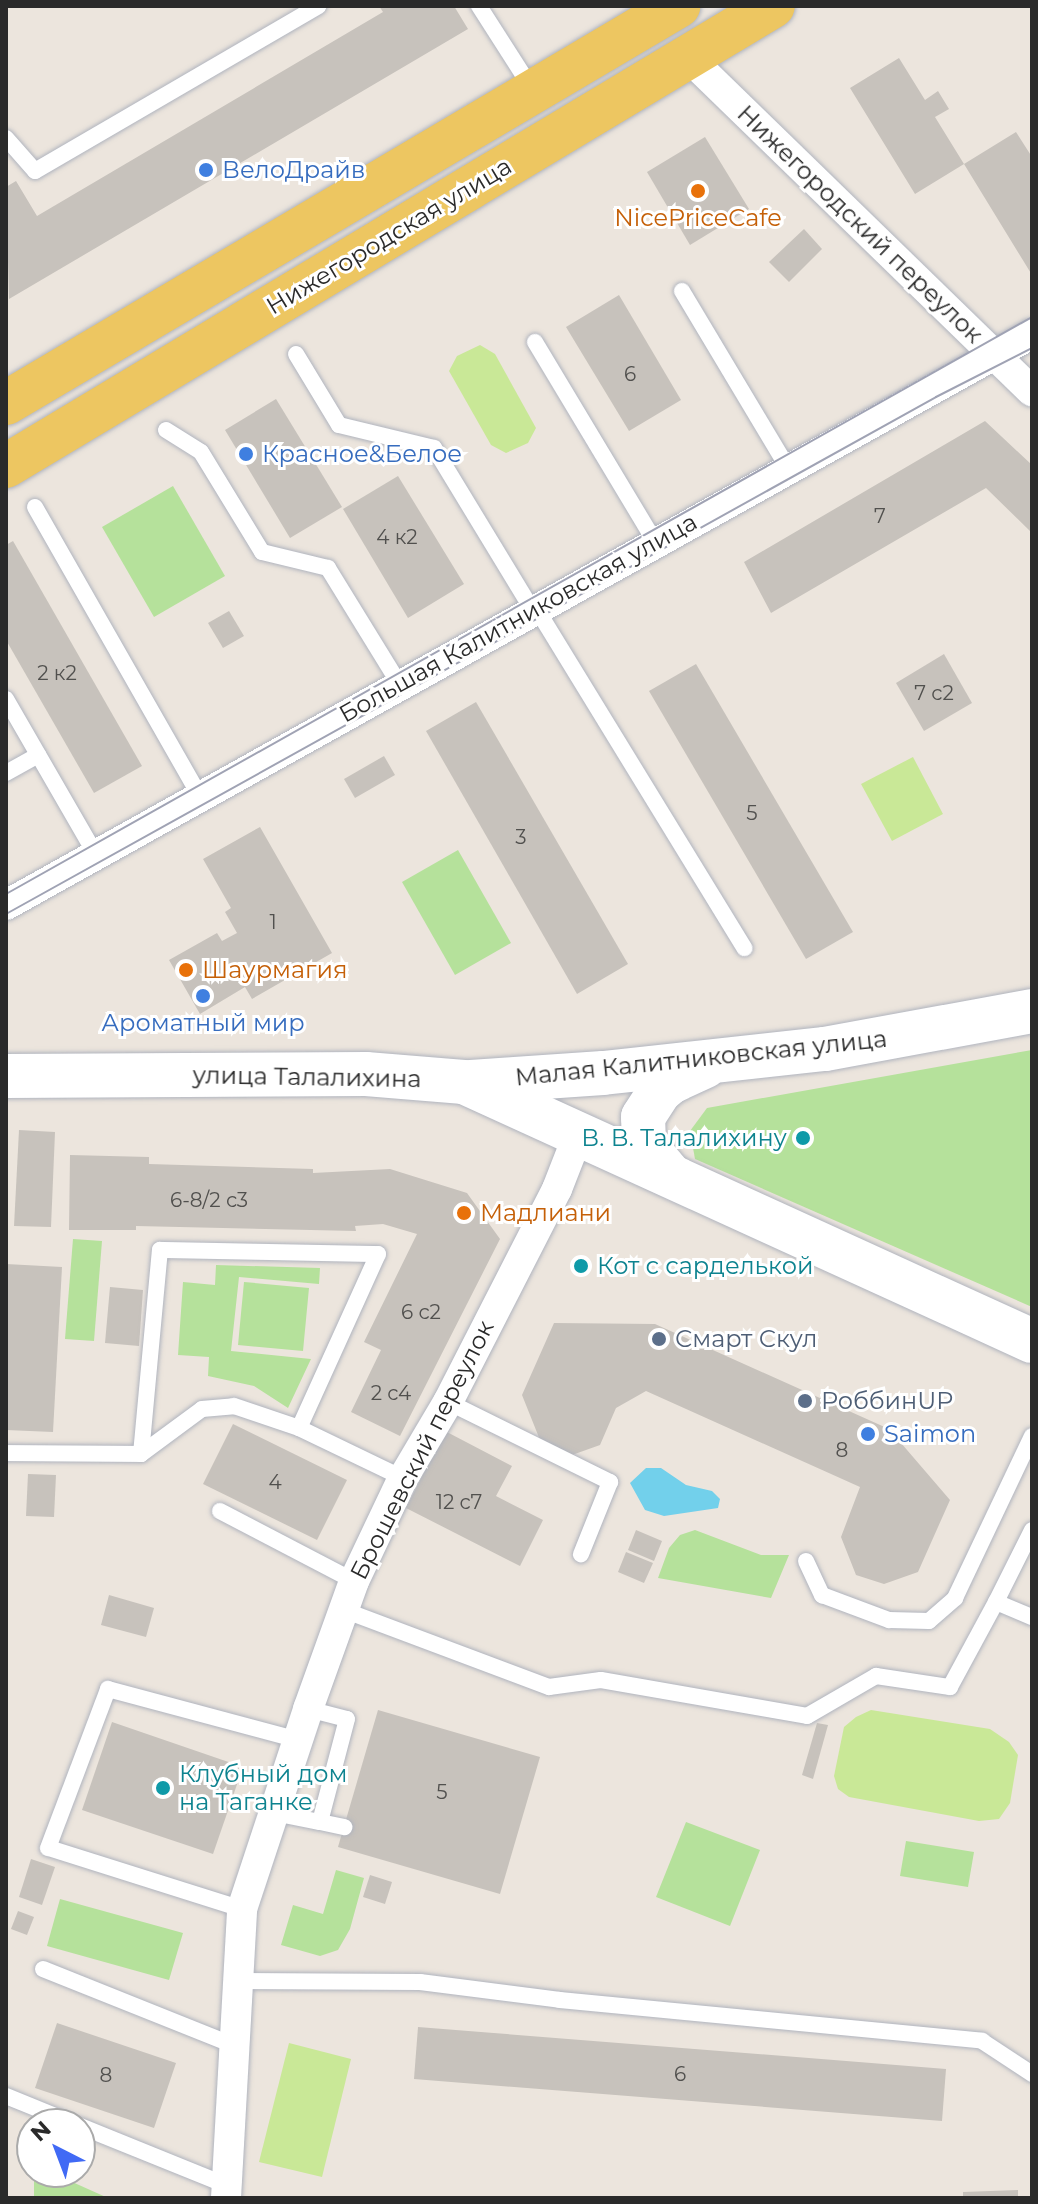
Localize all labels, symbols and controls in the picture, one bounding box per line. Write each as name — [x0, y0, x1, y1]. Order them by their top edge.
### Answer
street label: Нижегородский переулок — [731, 99, 989, 349]
street label: Нижегородская улица — [261, 151, 517, 321]
place label: ВелоДрайв — [222, 156, 365, 184]
marker: ВелоДрайв — [197, 161, 215, 179]
marker: NicePriceCafe — [689, 182, 707, 200]
place label: NicePriceCafe — [614, 204, 782, 232]
house number: 6 — [624, 362, 636, 386]
place label: Красное&Белое — [262, 440, 462, 468]
marker: Красное&Белое — [237, 445, 255, 463]
house number: 7 — [874, 504, 886, 528]
street label: Большая Калитниковская улица — [334, 507, 702, 729]
house number: 4 к2 — [376, 525, 418, 549]
house number: 2 к2 — [37, 661, 77, 685]
house number: 7 с2 — [914, 681, 954, 705]
house number: 5 — [746, 801, 758, 825]
house number: 3 — [515, 825, 527, 849]
house number: 1 — [269, 910, 277, 934]
place label: Шаурмагия — [202, 956, 348, 984]
marker: Шаурмагия — [177, 961, 195, 979]
marker: Ароматный мир — [194, 987, 212, 1005]
place label: Ароматный мир — [101, 1009, 305, 1037]
street label: Малая Калитниковская улица — [514, 1024, 888, 1092]
street label: улица Талалихина — [192, 1061, 422, 1093]
place label: В. В. Талалихину — [581, 1124, 787, 1152]
marker: В. В. Талалихину — [794, 1129, 812, 1147]
house number: 6-8/2 с3 — [170, 1188, 248, 1212]
place label: Мадлиани — [480, 1199, 611, 1227]
marker: Мадлиани — [455, 1204, 473, 1222]
place label: Кот с сарделькой — [597, 1252, 813, 1280]
marker: Кот с сарделькой — [572, 1257, 590, 1275]
house number: 6 с2 — [401, 1300, 441, 1324]
street label: Брошевский переулок — [344, 1316, 500, 1584]
place label: Смарт Скул — [675, 1325, 817, 1353]
marker: Смарт Скул — [650, 1330, 668, 1348]
house number: 2 с4 — [371, 1381, 411, 1405]
place label: РоббинUP — [821, 1387, 954, 1415]
marker: РоббинUP — [796, 1392, 814, 1410]
place label: Saimon — [884, 1420, 976, 1448]
marker: Saimon — [859, 1425, 877, 1443]
house number: 8 — [836, 1438, 848, 1462]
house number: 4 — [268, 1470, 282, 1494]
house number: 12 с7 — [436, 1490, 482, 1514]
place label: Клубный дом на Таганке — [179, 1760, 347, 1816]
marker: Клубный дом на Таганке — [154, 1779, 172, 1797]
house number: 5 — [436, 1780, 448, 1804]
house number: 6 — [674, 2062, 686, 2086]
house number: 8 — [100, 2063, 112, 2087]
north arrow — [16, 2108, 96, 2188]
text: N — [25, 2115, 57, 2147]

